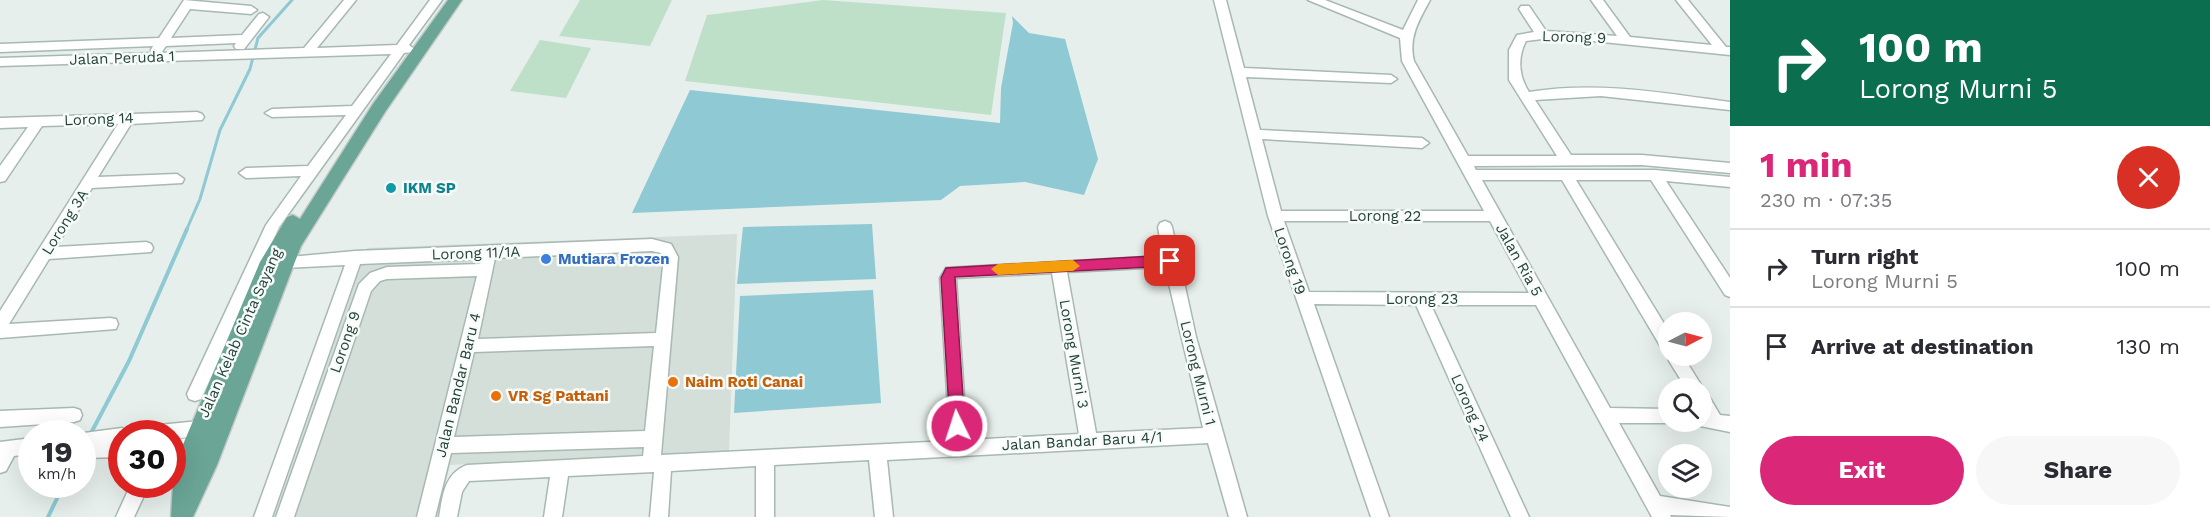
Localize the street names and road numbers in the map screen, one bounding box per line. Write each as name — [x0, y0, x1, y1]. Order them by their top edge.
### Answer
street label: Lorong 9 — [1542, 27, 1606, 47]
street label: Jalan Peruda 1 — [69, 47, 175, 69]
street label: Lorong 14 — [64, 109, 134, 129]
street label: Lorong 3A — [38, 186, 92, 258]
street label: Lorong 22 — [1349, 207, 1421, 225]
street label: Jalan Ria 5 — [1492, 221, 1546, 299]
street label: Lorong 19 — [1270, 225, 1310, 297]
street label: Lorong 11/1A — [431, 242, 521, 264]
street label: Jalan Kelab Cinta Sayang — [194, 246, 286, 420]
street label: Lorong 23 — [1386, 290, 1458, 308]
street label: Lorong Murni 3 — [1056, 298, 1092, 410]
street label: Lorong 9 — [326, 309, 364, 375]
street label: Jalan Bandar Baru 4 — [431, 311, 485, 459]
street label: Lorong Murni 1 — [1176, 319, 1220, 427]
street label: Lorong 24 — [1447, 371, 1493, 445]
street label: Jalan Bandar Baru 4/1 — [1001, 428, 1163, 454]

